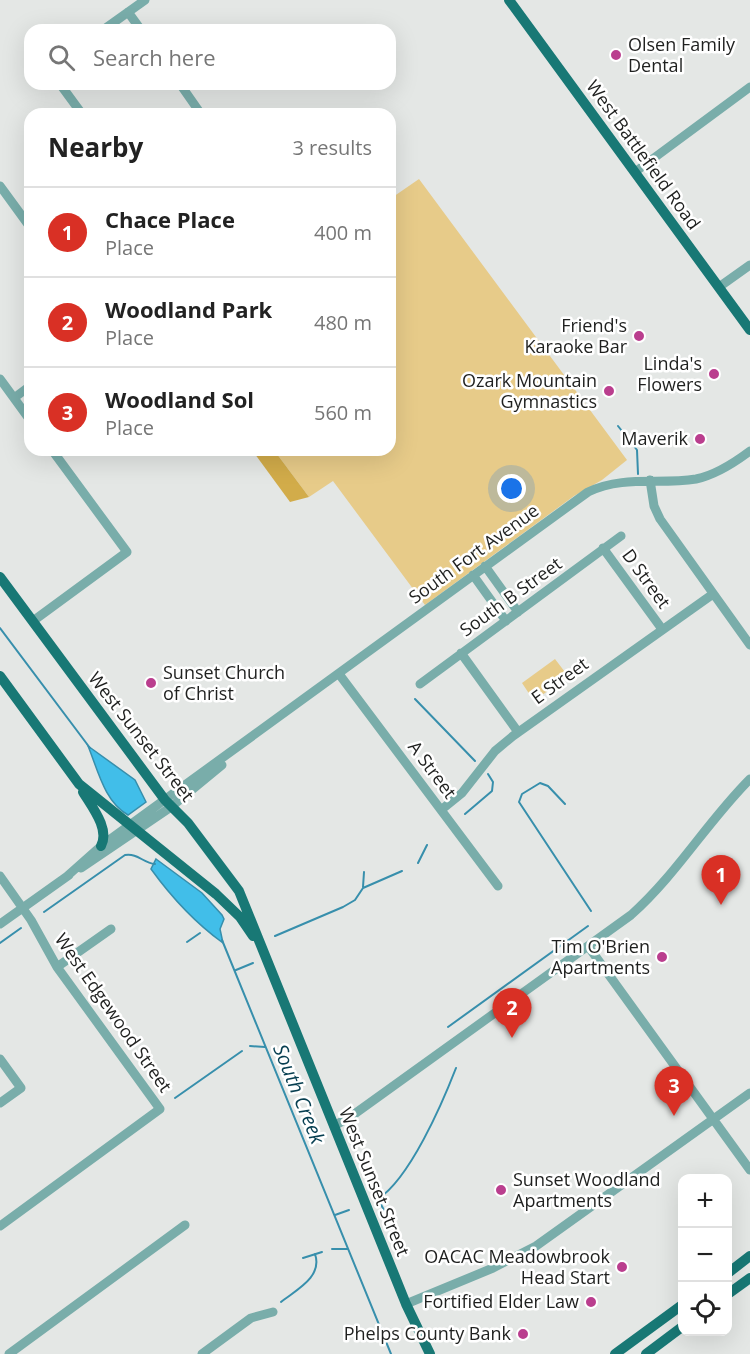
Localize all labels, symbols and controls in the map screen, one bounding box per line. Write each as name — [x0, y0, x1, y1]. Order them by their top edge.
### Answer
search box — [24, 24, 396, 90]
place label: Olsen Family Dental — [628, 32, 736, 77]
icon: search — [45, 41, 78, 74]
text: Search here — [93, 42, 216, 72]
marker: Olsen Family Dental — [609, 48, 623, 62]
street label: West Battlefield Road — [581, 75, 706, 234]
text: Nearby — [48, 129, 143, 165]
text: 3 results — [292, 134, 372, 161]
text: Chace Place — [105, 204, 235, 234]
text: 1 — [62, 219, 73, 246]
text: 400 m — [314, 219, 372, 246]
text: Place — [105, 234, 154, 261]
text: Woodland Park — [105, 294, 272, 324]
text: 2 — [62, 309, 73, 336]
text: 480 m — [314, 309, 372, 336]
place label: Friend's Karaoke Bar — [525, 313, 628, 358]
text: Place — [105, 324, 154, 351]
marker: Friend's Karaoke Bar — [632, 329, 646, 343]
place label: Linda's Flowers — [637, 351, 702, 396]
marker: Linda's Flowers — [707, 367, 721, 381]
place label: Ozark Mountain Gymnastics — [462, 368, 597, 413]
text: Woodland Sol — [105, 384, 254, 414]
marker: Ozark Mountain Gymnastics — [602, 384, 616, 398]
text: 3 — [62, 399, 73, 426]
text: 560 m — [314, 399, 372, 426]
text: Place — [105, 414, 154, 441]
place label: Maverik — [621, 426, 689, 450]
marker: Maverik — [693, 432, 707, 446]
your location — [497, 474, 526, 503]
street label: South Fort Avenue — [404, 498, 543, 608]
street label: D Street — [617, 544, 677, 613]
street label: South B Street — [455, 551, 566, 641]
street label: E Street — [526, 651, 593, 709]
place label: Sunset Church of Christ — [163, 660, 285, 705]
street label: West Sunset Street — [84, 667, 200, 806]
marker: Sunset Church of Christ — [144, 676, 158, 690]
street label: A Street — [403, 736, 462, 803]
pin: 1 — [702, 856, 740, 905]
street label: West Edgewood Street — [50, 928, 178, 1097]
place label: Tim O'Brien Apartments — [551, 934, 650, 979]
marker: Tim O'Brien Apartments — [655, 950, 669, 964]
pin: 2 — [492, 988, 532, 1038]
water label: South Creek — [267, 1040, 332, 1149]
pin: 3 — [654, 1066, 694, 1116]
street label: West Sunset Street — [334, 1104, 416, 1260]
place label: Sunset Woodland Apartments — [513, 1167, 661, 1212]
map controls — [678, 1174, 732, 1336]
button: + — [678, 1174, 732, 1228]
marker: Sunset Woodland Apartments — [494, 1183, 508, 1197]
button: − — [678, 1228, 732, 1282]
place label: OACAC Meadowbrook Head Start — [424, 1244, 611, 1289]
marker: OACAC Meadowbrook Head Start — [615, 1260, 629, 1274]
button: locate — [678, 1282, 732, 1336]
place label: Fortified Elder Law — [423, 1289, 579, 1313]
marker: Fortified Elder Law — [584, 1295, 598, 1309]
place label: Phelps County Bank — [344, 1321, 512, 1345]
marker: Phelps County Bank — [516, 1327, 530, 1341]

